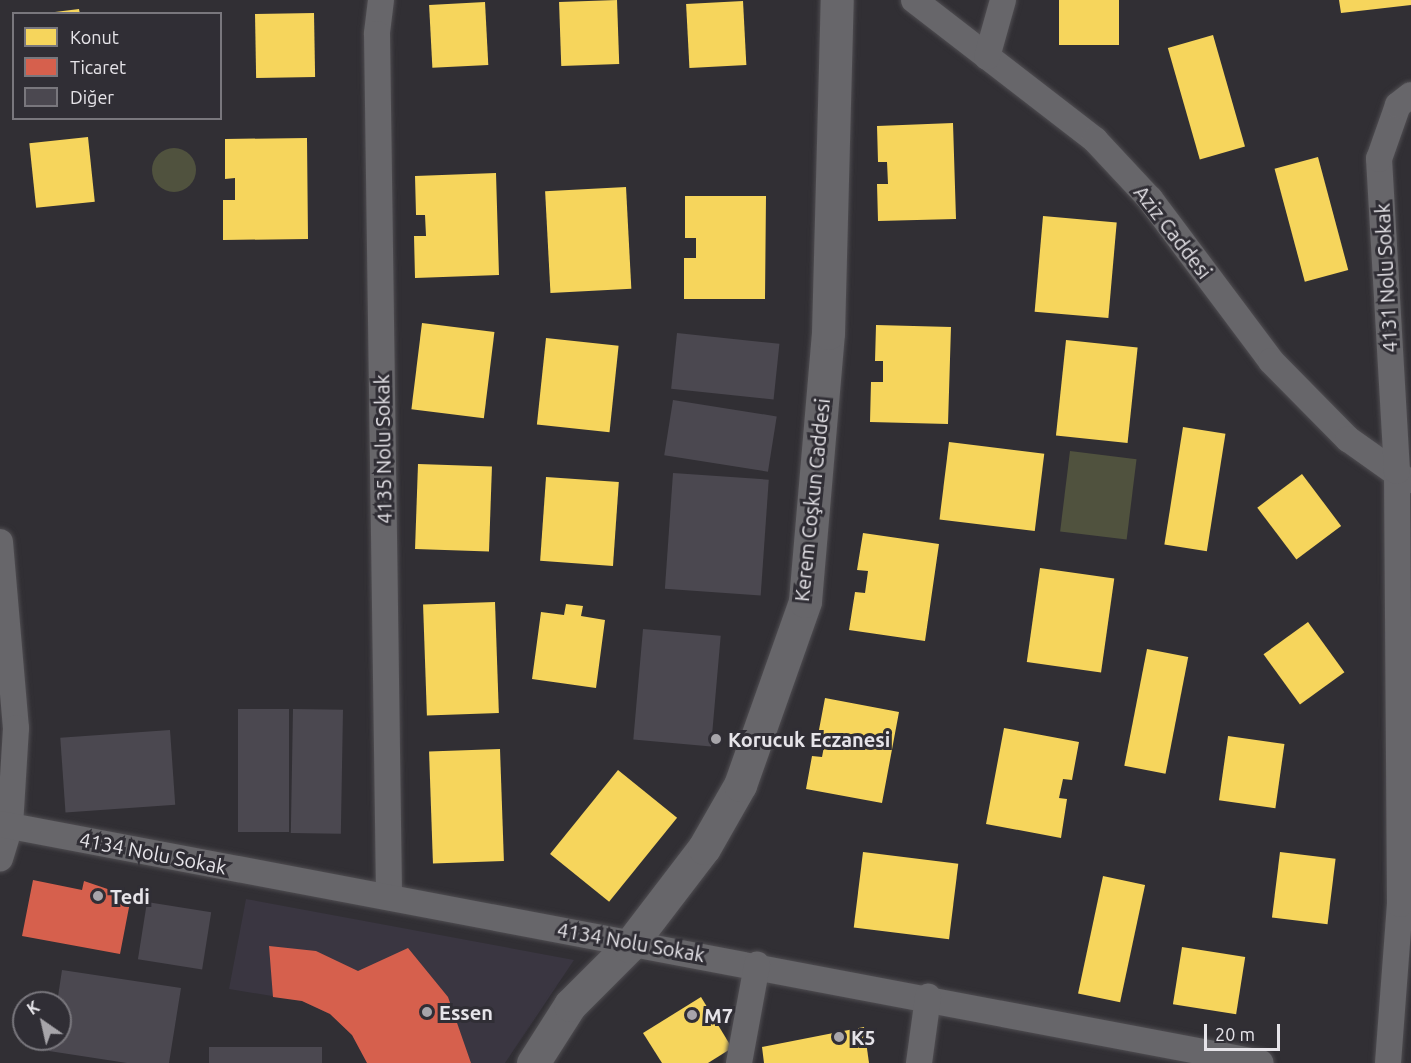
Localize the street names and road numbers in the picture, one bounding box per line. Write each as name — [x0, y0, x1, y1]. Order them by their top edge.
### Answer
street label: Aziz Caddesi — [1129, 181, 1217, 283]
street label: 4131 Nolu Sokak — [1370, 203, 1402, 353]
street label: 4135 Nolu Sokak — [370, 374, 396, 524]
street label: Kerem Coşkun Caddesi — [789, 397, 835, 603]
street label: 4134 Nolu Sokak — [77, 827, 229, 879]
street label: 4134 Nolu Sokak — [555, 917, 707, 967]

